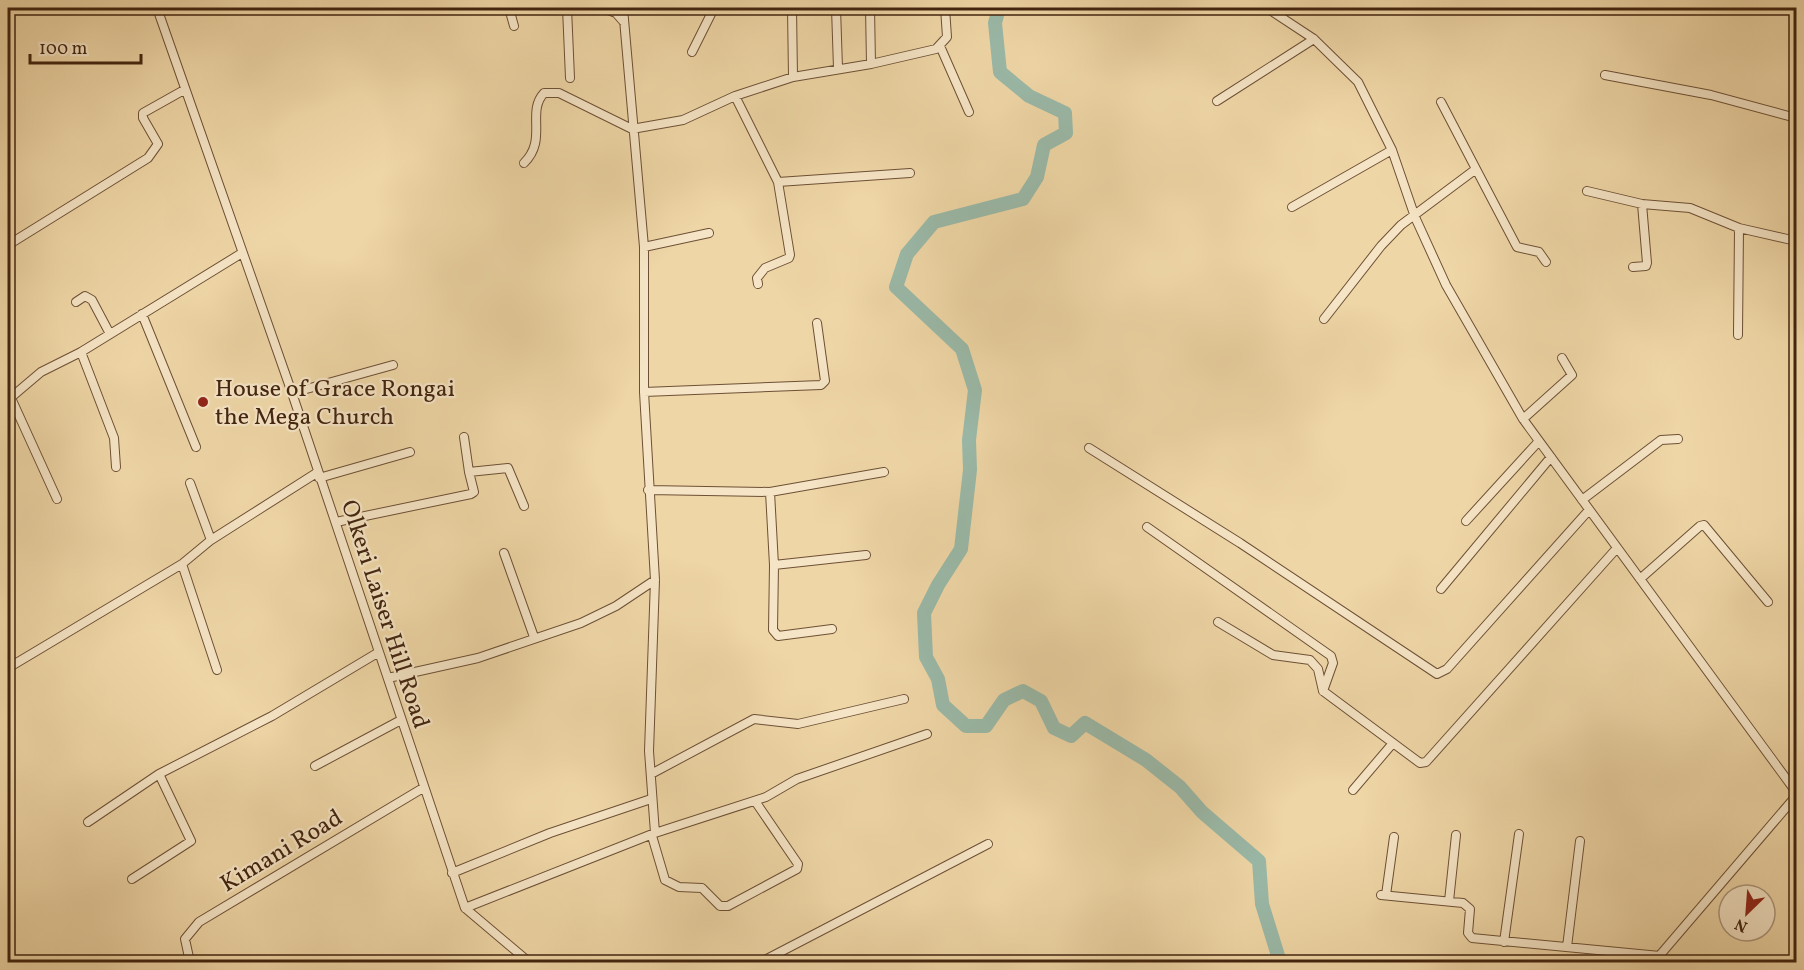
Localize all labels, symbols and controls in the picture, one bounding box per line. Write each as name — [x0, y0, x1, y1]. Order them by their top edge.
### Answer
scale bar — [30, 27, 141, 65]
text: 100 m — [39, 37, 88, 62]
place label: House of Grace Rongai the Mega Church — [215, 373, 455, 435]
marker: House of Grace Rongai the Mega Church — [196, 395, 210, 409]
street label: Olkeri Laiser Hill Road — [331, 496, 437, 733]
street label: Kimani Road — [214, 802, 350, 902]
north arrow — [1717, 883, 1777, 943]
text: N — [1731, 912, 1751, 937]

